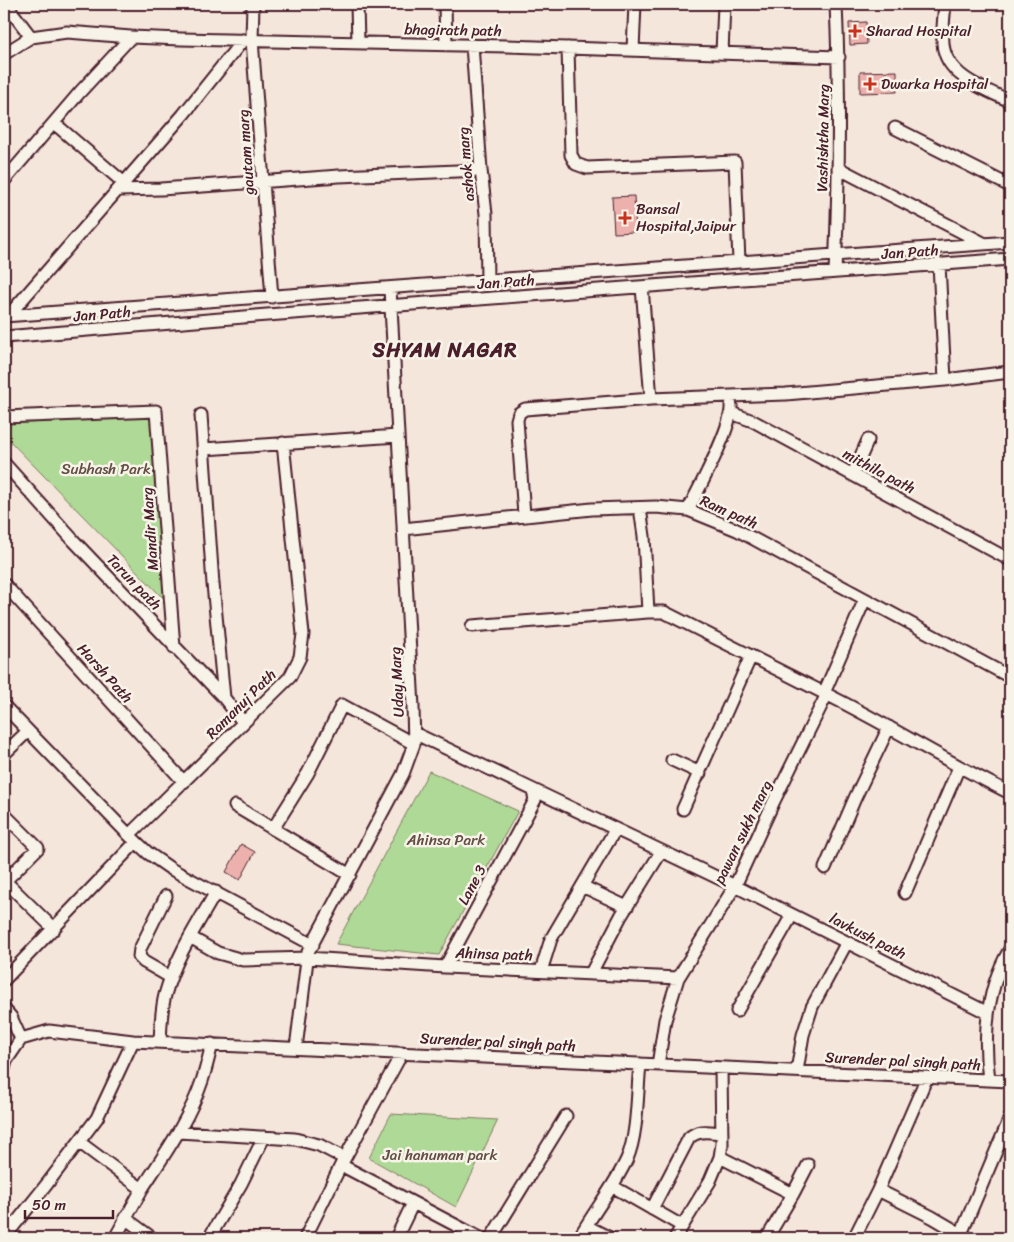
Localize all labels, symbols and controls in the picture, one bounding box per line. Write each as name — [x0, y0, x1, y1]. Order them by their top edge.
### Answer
street label: bhagirath path — [404, 16, 502, 44]
place label: Sharad Hospital — [866, 18, 972, 44]
marker: Sharad Hospital — [848, 24, 862, 38]
place label: Dwarka Hospital — [881, 71, 989, 97]
marker: Dwarka Hospital — [863, 77, 877, 91]
street label: Vashishtha Marg — [809, 84, 837, 192]
street label: gautam marg — [230, 108, 262, 197]
street label: ashok marg — [450, 126, 482, 202]
place label: Bansal Hospital,Jaipur — [636, 196, 737, 239]
marker: Bansal Hospital,Jaipur — [618, 211, 632, 225]
street label: Jan Path — [880, 237, 940, 267]
street label: Jan Path — [476, 267, 536, 297]
street label: Jan Path — [71, 299, 132, 330]
district label: SHYAM NAGAR — [372, 333, 517, 368]
street label: mithila path — [838, 441, 920, 501]
park label: Subhash Park — [61, 456, 151, 482]
street label: Mandir Marg — [134, 486, 166, 572]
street label: Ram path — [696, 488, 762, 536]
street label: Tarun path — [100, 548, 168, 617]
street label: Harsh Path — [71, 637, 139, 709]
street label: Uday Marg — [382, 646, 412, 718]
street label: Ramanuj Path — [200, 662, 283, 745]
street label: pawan sukh marg — [706, 776, 779, 889]
park label: Ahinsa Park — [406, 827, 485, 853]
street label: Lane 3 — [451, 860, 493, 910]
street label: lavkush path — [825, 906, 911, 967]
street label: Ahinsa path — [454, 940, 533, 968]
street label: Surender pal singh path — [419, 1025, 577, 1059]
street label: Surender pal singh path — [824, 1044, 982, 1078]
park label: Jai hanuman park — [382, 1142, 498, 1168]
scale bar — [25, 1187, 112, 1219]
text: 50 m — [32, 1192, 67, 1218]

